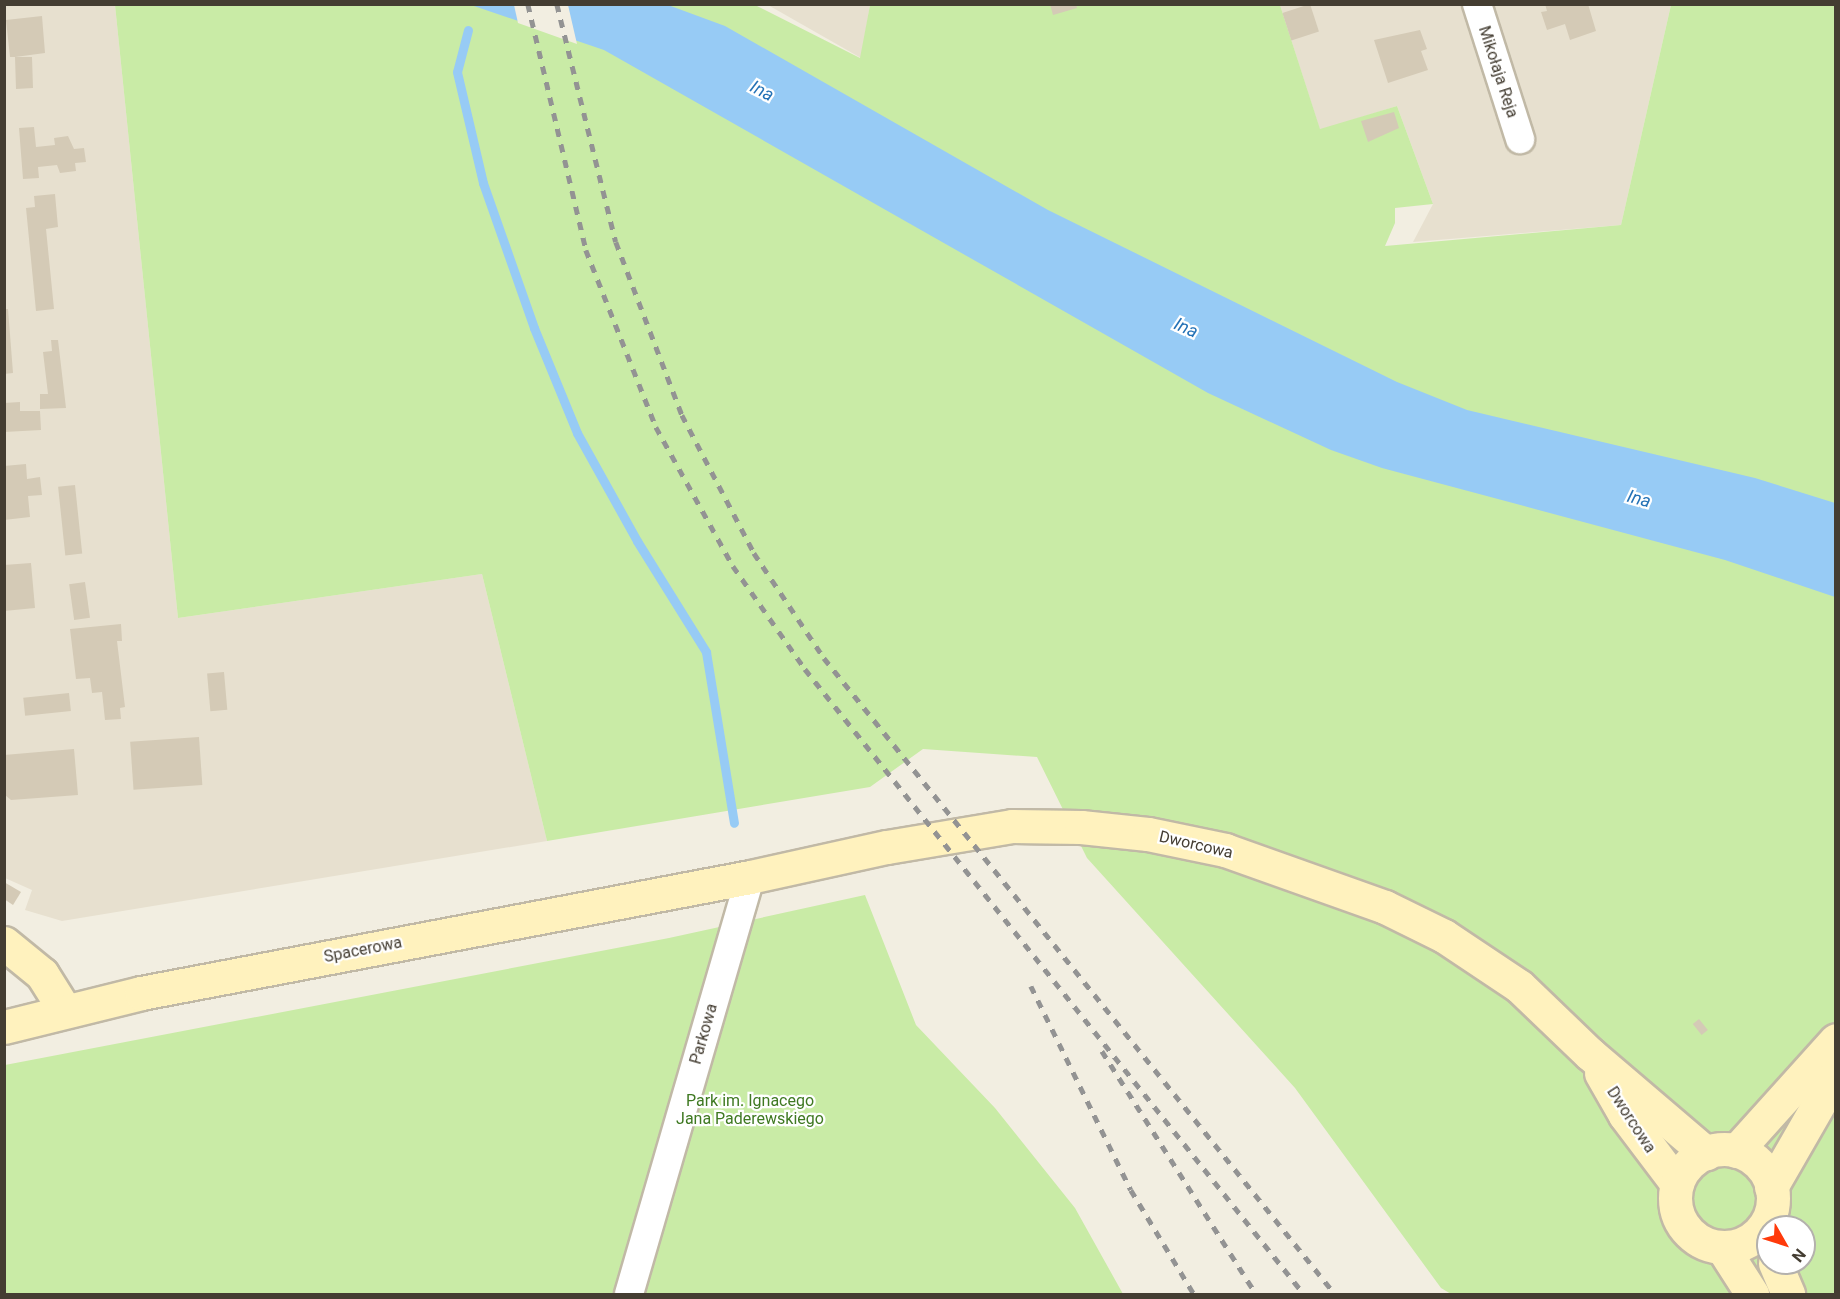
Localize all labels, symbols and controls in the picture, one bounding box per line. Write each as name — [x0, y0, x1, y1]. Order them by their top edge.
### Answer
street label: Mikołaja Reja — [1474, 24, 1522, 120]
water label: Ina — [746, 76, 778, 106]
water label: Ina — [1171, 313, 1201, 343]
water label: Ina — [1625, 485, 1653, 513]
street label: Dworcowa — [1157, 827, 1235, 863]
street label: Spacerowa — [322, 933, 404, 967]
street label: Parkowa — [686, 1002, 722, 1066]
street label: Dworcowa — [1602, 1083, 1660, 1157]
park label: Park im. Ignacego Jana Paderewskiego — [676, 1091, 824, 1129]
north arrow — [1756, 1215, 1816, 1275]
text: N — [1788, 1245, 1810, 1266]

